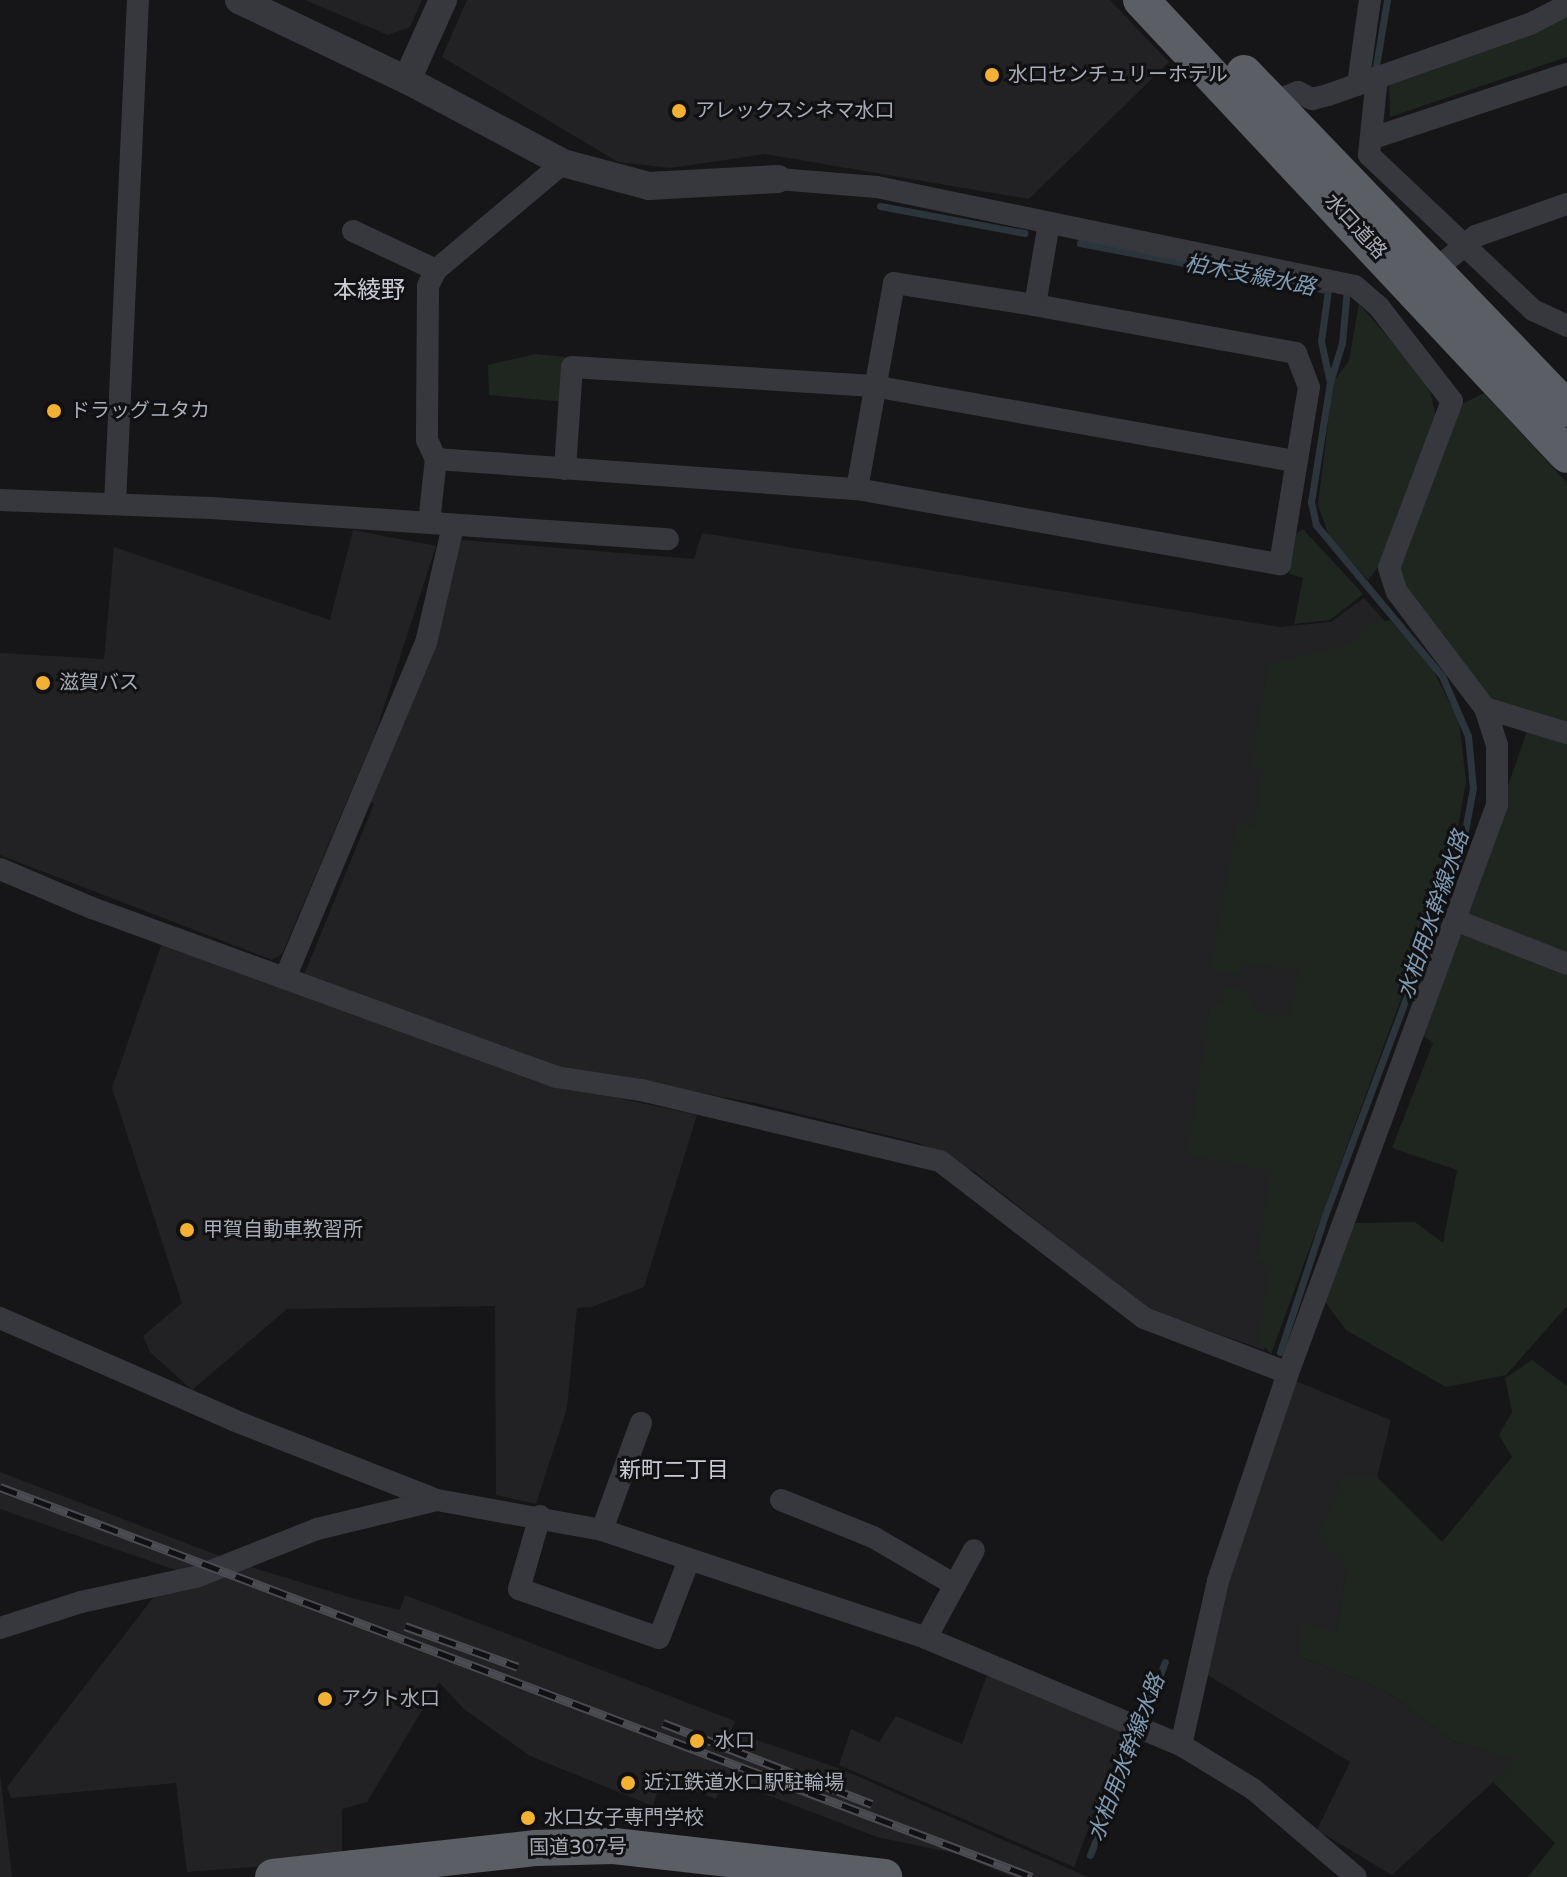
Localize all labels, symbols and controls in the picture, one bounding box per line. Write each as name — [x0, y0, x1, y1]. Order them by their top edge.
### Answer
place label: 水口センチュリーホテル — [1008, 63, 1228, 87]
marker: 水口センチュリーホテル — [983, 66, 1001, 84]
place label: アレックスシネマ水口 — [695, 99, 895, 123]
marker: アレックスシネマ水口 — [670, 102, 688, 120]
street label: 水口道路 — [1319, 190, 1391, 264]
water label: 柏木支線水路 — [1183, 250, 1317, 302]
district label: 本綾野 — [333, 277, 405, 305]
place label: ドラッグユタカ — [70, 399, 210, 423]
marker: ドラッグユタカ — [45, 402, 63, 420]
place label: 滋賀バス — [59, 671, 139, 695]
marker: 滋賀バス — [34, 674, 52, 692]
water label: 水柏用水幹線水路 — [1393, 827, 1475, 1003]
place label: 甲賀自動車教習所 — [203, 1218, 363, 1242]
marker: 甲賀自動車教習所 — [178, 1221, 196, 1239]
district label: 新町二丁目 — [619, 1458, 729, 1484]
water label: 水柏用水幹線水路 — [1083, 1671, 1171, 1845]
place label: アクト水口 — [341, 1687, 441, 1711]
marker: アクト水口 — [316, 1690, 334, 1708]
place label: 水口 — [715, 1729, 755, 1753]
marker: 水口 — [686, 1730, 708, 1752]
place label: 近江鉄道水口駅駐輪場 — [644, 1771, 844, 1795]
marker: 近江鉄道水口駅駐輪場 — [619, 1774, 637, 1792]
place label: 水口女子専門学校 — [544, 1806, 704, 1830]
marker: 水口女子専門学校 — [519, 1809, 537, 1827]
street label: 国道307号 — [529, 1835, 627, 1861]

